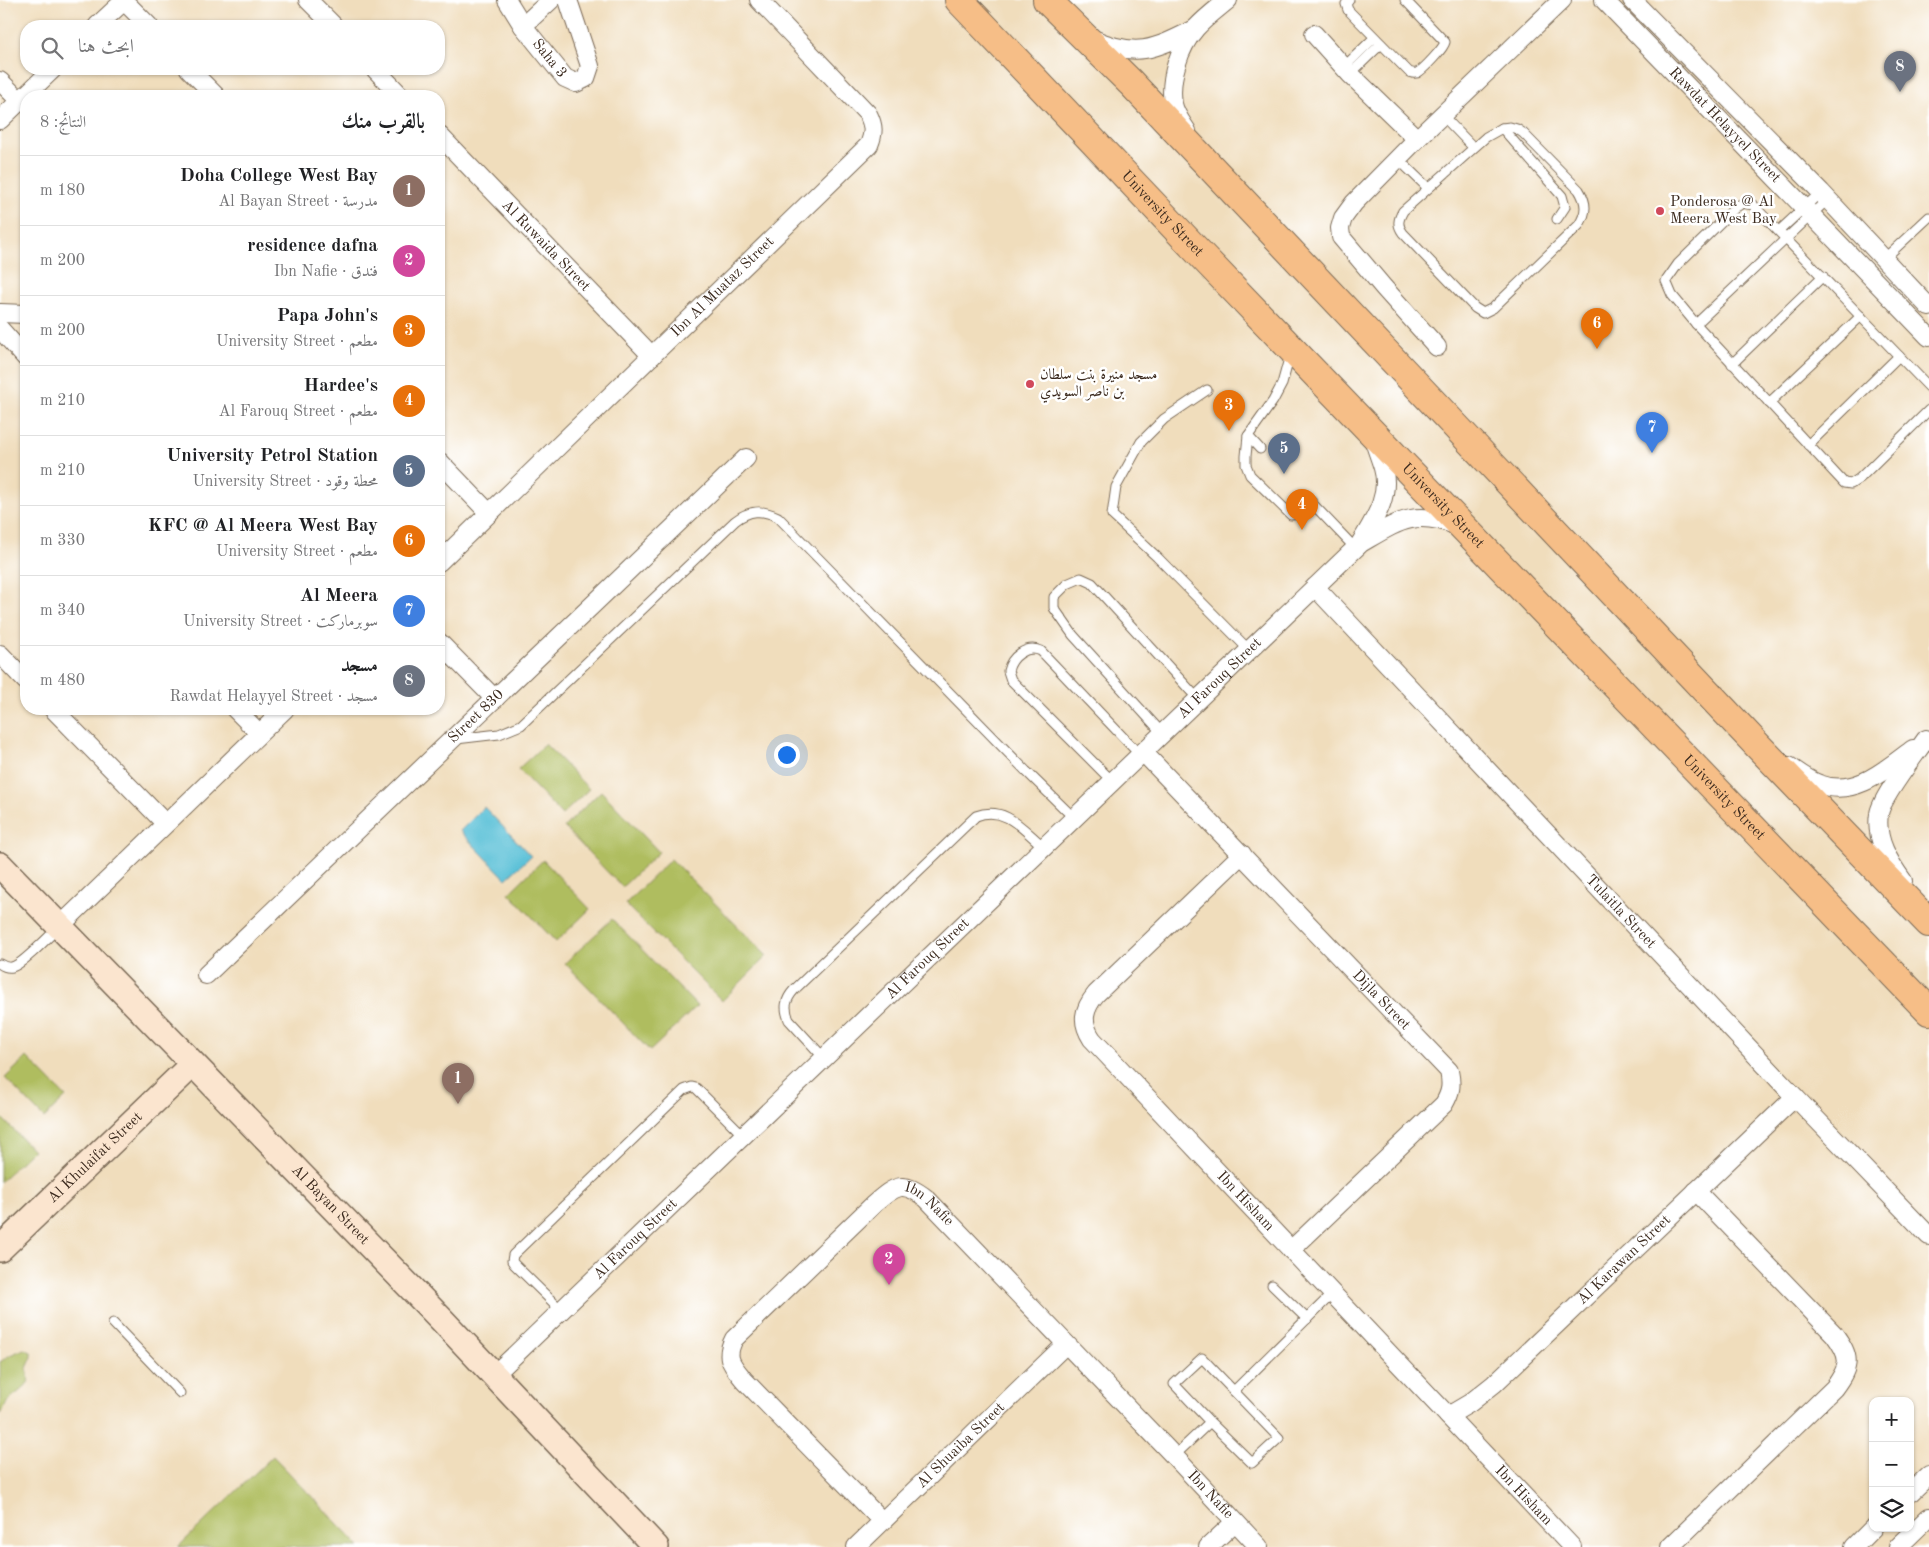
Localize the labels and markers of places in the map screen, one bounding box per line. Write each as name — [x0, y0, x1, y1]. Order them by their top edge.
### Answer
pin: 8 — [1884, 51, 1916, 92]
place label: Ponderosa @ Al Meera West Bay — [1670, 195, 1777, 227]
marker: Ponderosa @ Al Meera West Bay — [1654, 205, 1666, 217]
pin: 6 — [1581, 308, 1613, 349]
place label: مسجد منيرة بنت سلطان بن ناصر السويدي — [1040, 368, 1157, 403]
marker: مسجد منيرة بنت سلطان بن ناصر السويدي — [1024, 378, 1036, 390]
pin: 3 — [1213, 390, 1245, 431]
pin: 7 — [1636, 412, 1668, 453]
pin: 5 — [1268, 433, 1300, 474]
pin: 4 — [1286, 489, 1318, 530]
pin: 1 — [442, 1063, 474, 1104]
pin: 2 — [873, 1244, 905, 1285]

